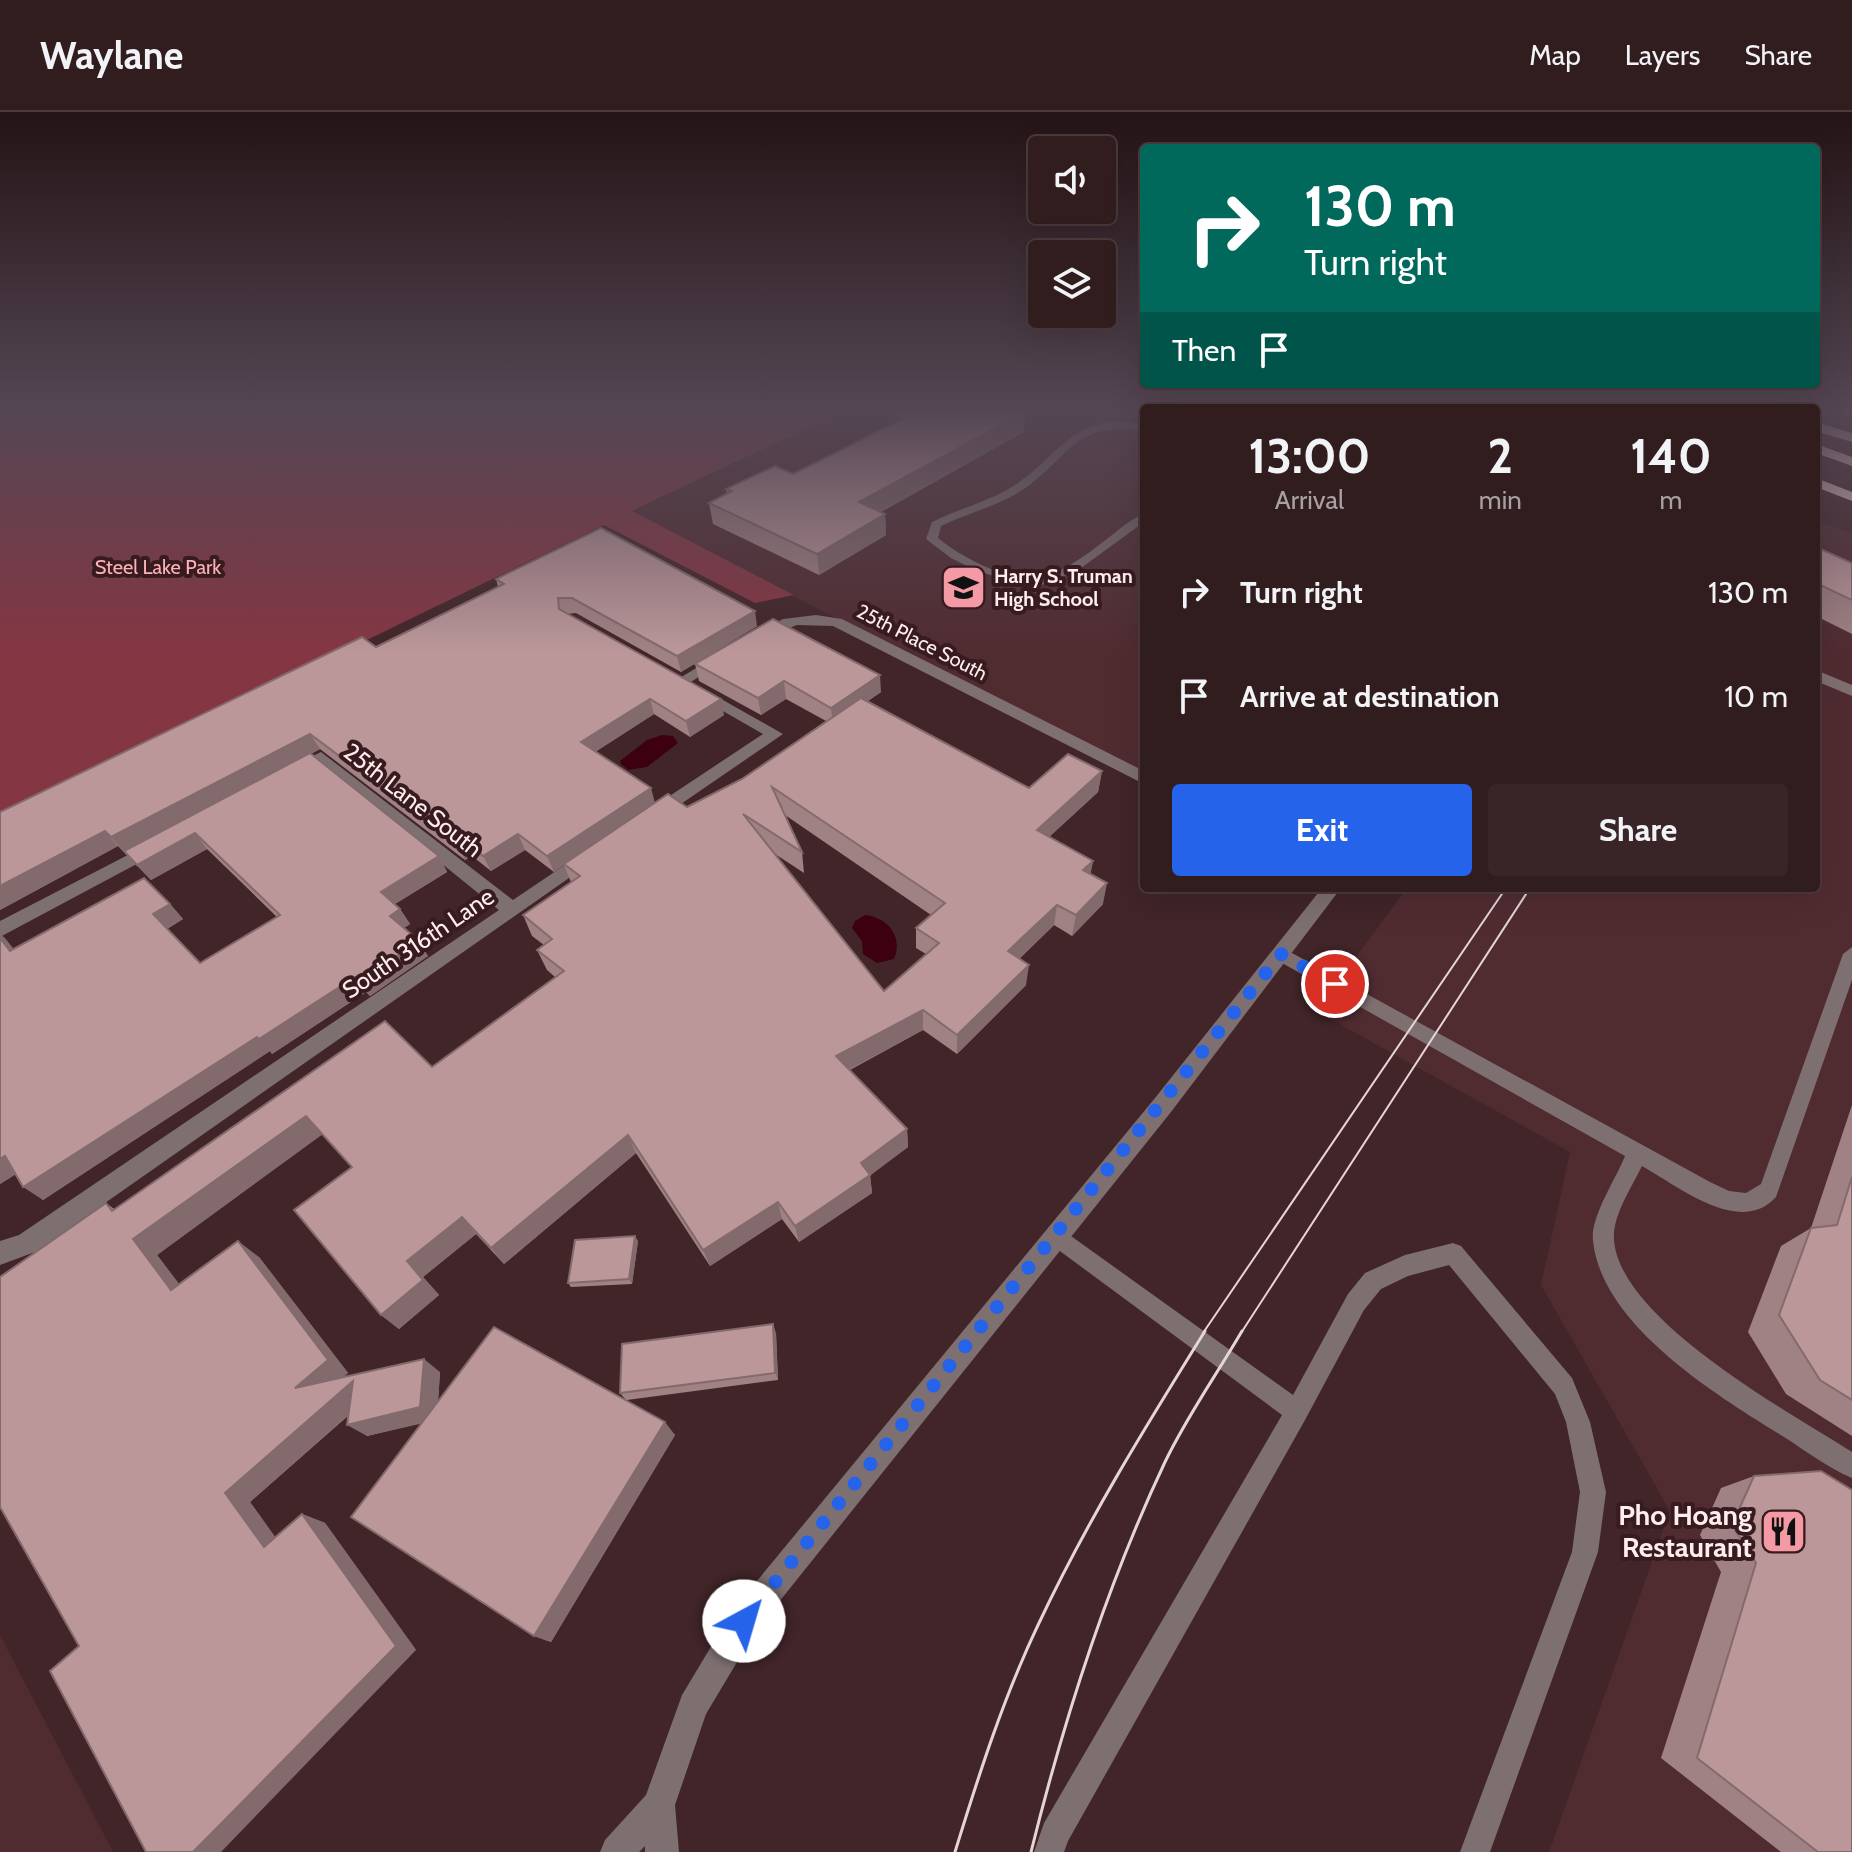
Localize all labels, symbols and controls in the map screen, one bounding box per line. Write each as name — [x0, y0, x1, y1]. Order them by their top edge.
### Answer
text: Waylane — [40, 32, 183, 79]
text: Map — [1529, 38, 1581, 72]
text: Layers — [1625, 38, 1700, 72]
text: Share — [1744, 38, 1812, 72]
map controls — [1028, 136, 1116, 328]
button: sound — [1028, 136, 1116, 224]
text: 130 m — [1304, 172, 1456, 240]
icon: right — [1172, 176, 1276, 280]
button: layers — [1028, 240, 1116, 328]
text: Turn right — [1304, 240, 1447, 284]
icon: arrive — [1252, 328, 1296, 372]
text: Then — [1172, 332, 1236, 369]
text: 13:00 — [1248, 427, 1370, 485]
text: 2 — [1488, 427, 1513, 485]
text: 140 — [1630, 427, 1712, 485]
text: Arrival — [1275, 484, 1344, 516]
text: min — [1479, 484, 1522, 516]
text: m — [1659, 484, 1682, 516]
park label: Steel Lake Park — [95, 555, 221, 579]
school or university icon: Harry S. Truman High School — [939, 564, 987, 612]
place label: Harry S. Truman High School — [994, 564, 1133, 611]
icon: right — [1172, 570, 1216, 614]
text: Turn right — [1240, 574, 1363, 611]
text: 130 m — [1708, 574, 1788, 611]
street label: 25th Place South — [853, 599, 991, 685]
icon: arrive — [1172, 674, 1216, 718]
text: Arrive at destination — [1240, 678, 1500, 715]
text: 10 m — [1724, 678, 1788, 715]
street label: 25th Lane South — [338, 737, 488, 863]
button: Exit — [1172, 784, 1472, 876]
button: Share — [1488, 784, 1788, 876]
street label: South 316th Lane — [337, 882, 499, 1004]
pin — [1301, 950, 1369, 1018]
icon: arrive — [1313, 962, 1357, 1006]
place label: Pho Hoang Restaurant — [1618, 1498, 1752, 1564]
restaurant icon: Pho Hoang Restaurant — [1759, 1507, 1807, 1555]
position arrow — [702, 1579, 786, 1663]

